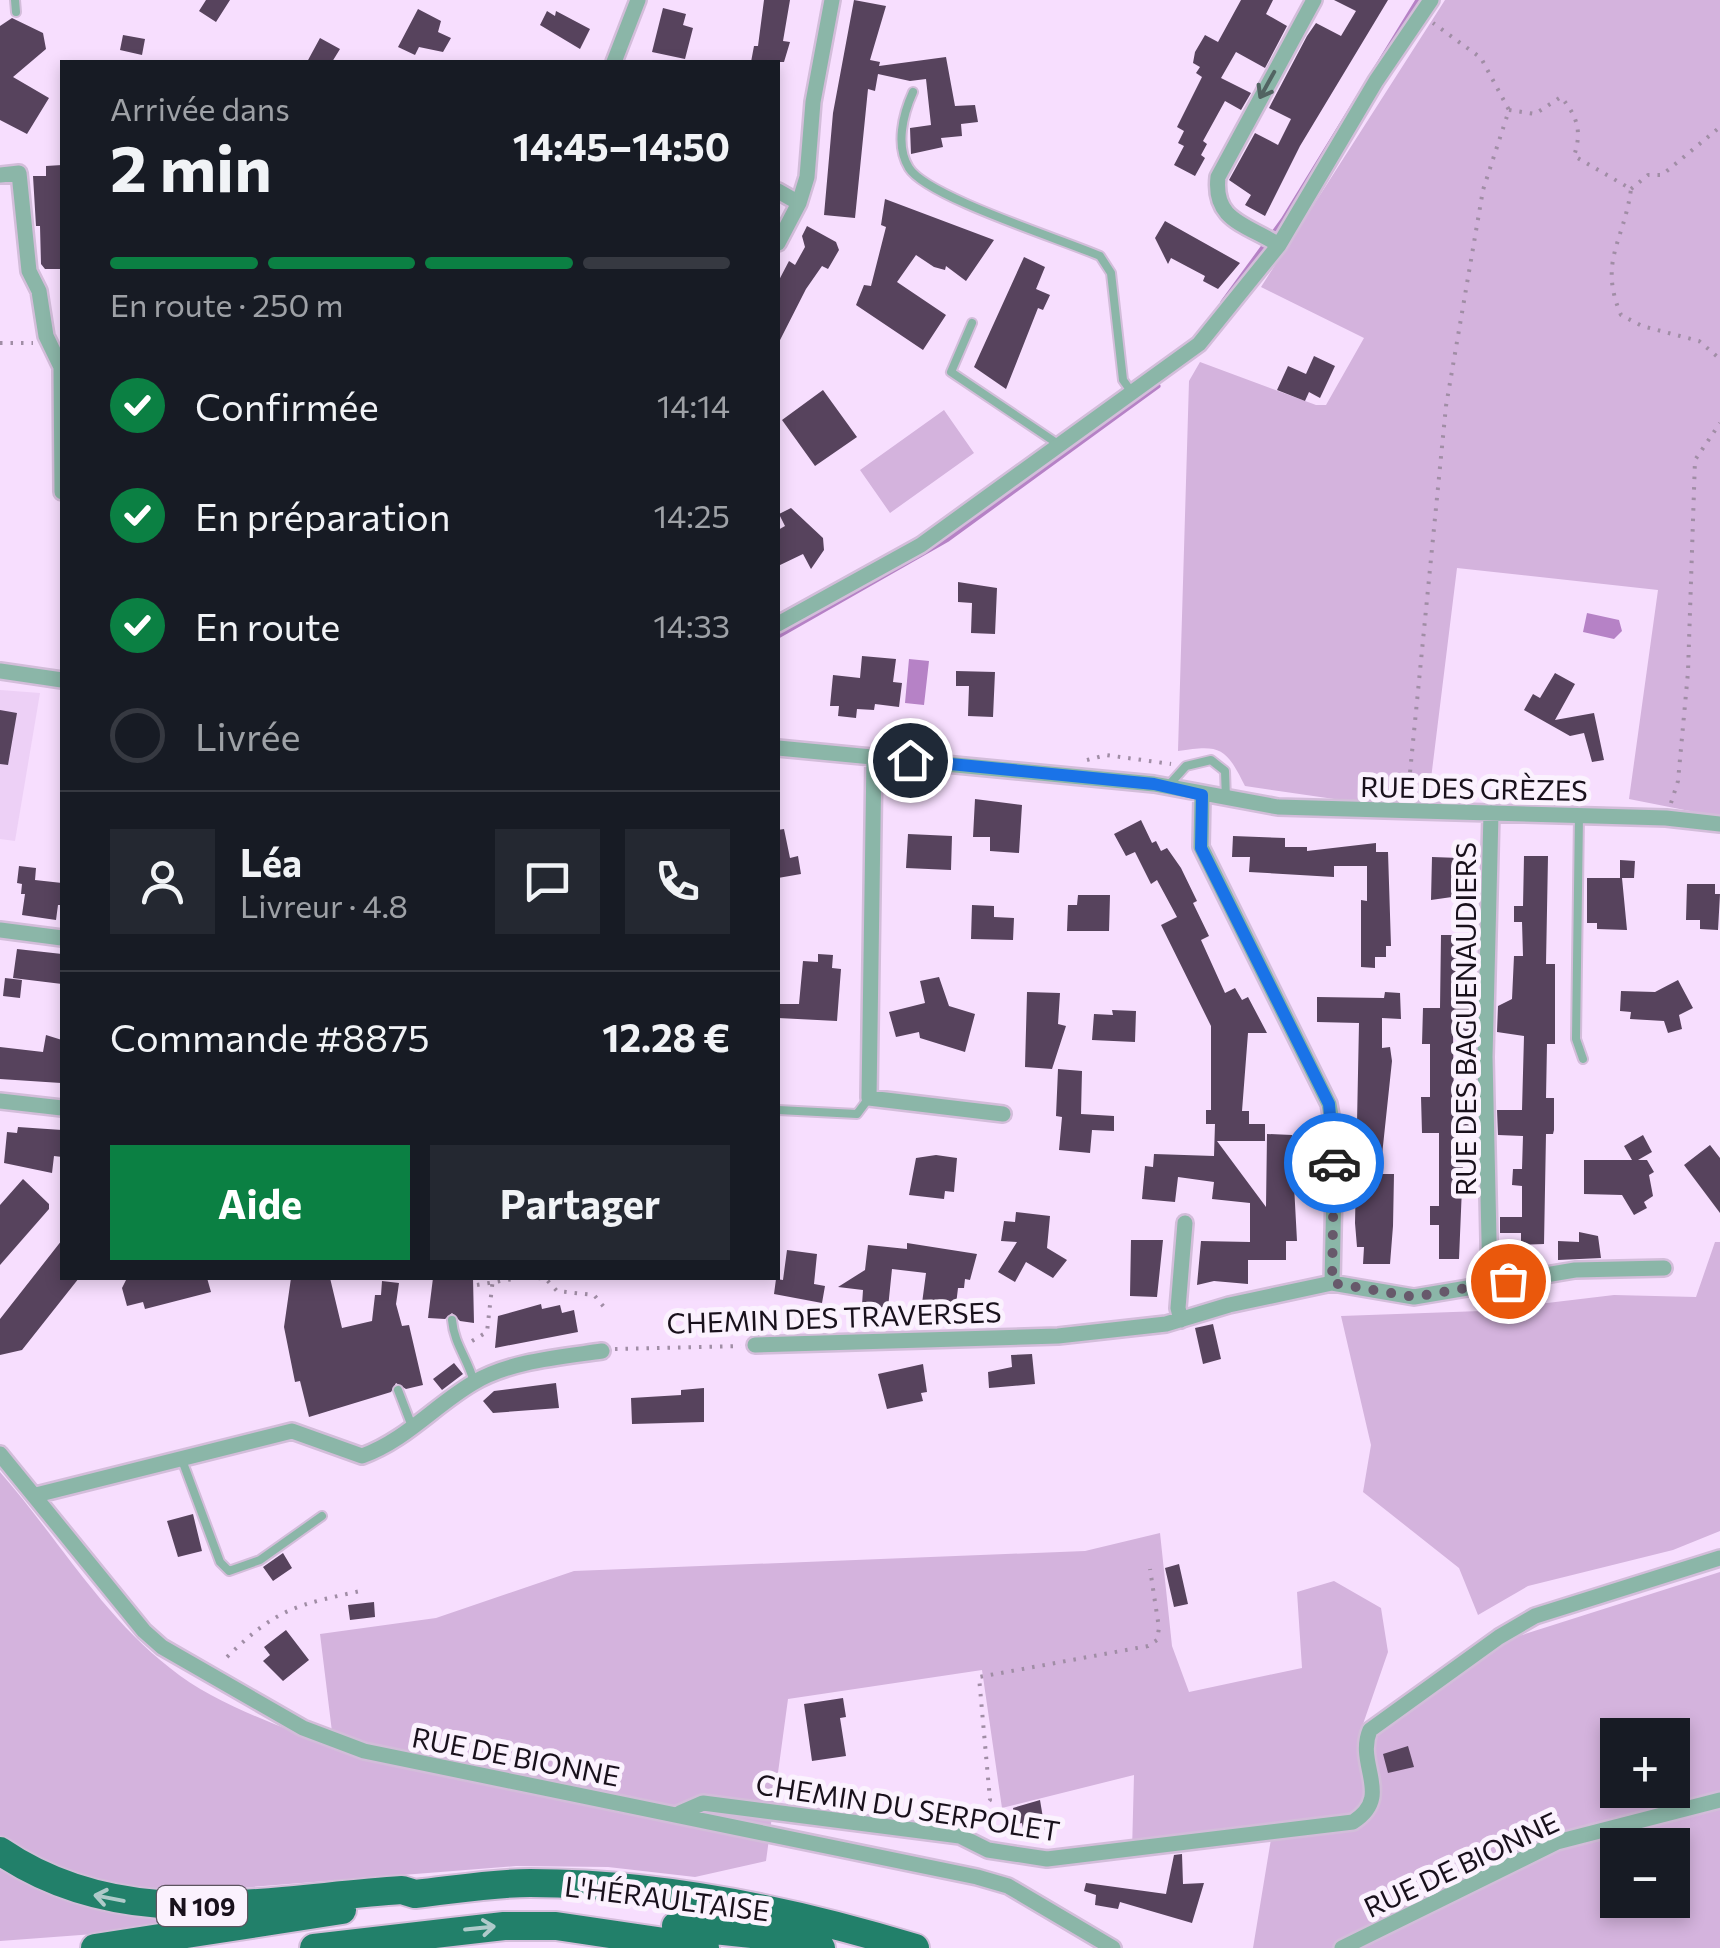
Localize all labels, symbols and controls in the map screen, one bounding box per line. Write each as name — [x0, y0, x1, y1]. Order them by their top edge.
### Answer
one-way arrow — [1257, 70, 1277, 100]
text: Arrivée dans — [110, 88, 290, 128]
text: 14:45–14:50 — [513, 122, 730, 169]
text: 2 min — [110, 126, 272, 205]
text: En route · 250 m — [110, 284, 343, 324]
icon: check — [110, 378, 165, 433]
text: Confirmée — [195, 382, 379, 429]
text: 14:14 — [657, 385, 730, 425]
icon: check — [110, 488, 165, 543]
text: En préparation — [195, 492, 451, 539]
text: 14:25 — [653, 495, 730, 535]
icon: check — [110, 598, 165, 653]
text: En route — [195, 602, 340, 649]
text: 14:33 — [653, 605, 730, 645]
text: Livrée — [195, 712, 301, 759]
pin — [868, 718, 953, 803]
icon: home — [883, 733, 938, 788]
street label: RUE DES GRÈZES — [1360, 769, 1588, 807]
button: person — [110, 829, 215, 934]
button: chat — [495, 829, 600, 934]
button: phone — [625, 829, 730, 934]
text: Léa — [240, 838, 302, 885]
street label: RUE DES BAGUENAUDIERS — [1448, 842, 1482, 1196]
text: Livreur · 4.8 — [240, 885, 408, 925]
text: Commande #8875 — [110, 1013, 430, 1060]
text: 12.28 € — [602, 1013, 730, 1060]
courier — [1284, 1113, 1384, 1213]
icon: car — [1307, 1136, 1362, 1191]
button: Aide — [110, 1145, 410, 1260]
button: Partager — [430, 1145, 730, 1260]
pin — [1466, 1239, 1551, 1324]
icon: bag — [1481, 1254, 1536, 1309]
street label: CHEMIN DES TRAVERSES — [666, 1294, 1002, 1340]
map controls — [1600, 1718, 1690, 1918]
button: + — [1600, 1718, 1690, 1808]
street label: RUE DE BIONNE — [409, 1719, 623, 1793]
street label: CHEMIN DU SERPOLET — [754, 1766, 1062, 1848]
street label: RUE DE BIONNE — [1358, 1804, 1564, 1924]
button: − — [1600, 1828, 1690, 1918]
street label: L'HÉRAULTAISE — [563, 1869, 771, 1927]
road number: N 109 — [157, 1886, 247, 1926]
one-way arrow — [94, 1888, 126, 1907]
one-way arrow — [464, 1919, 496, 1938]

